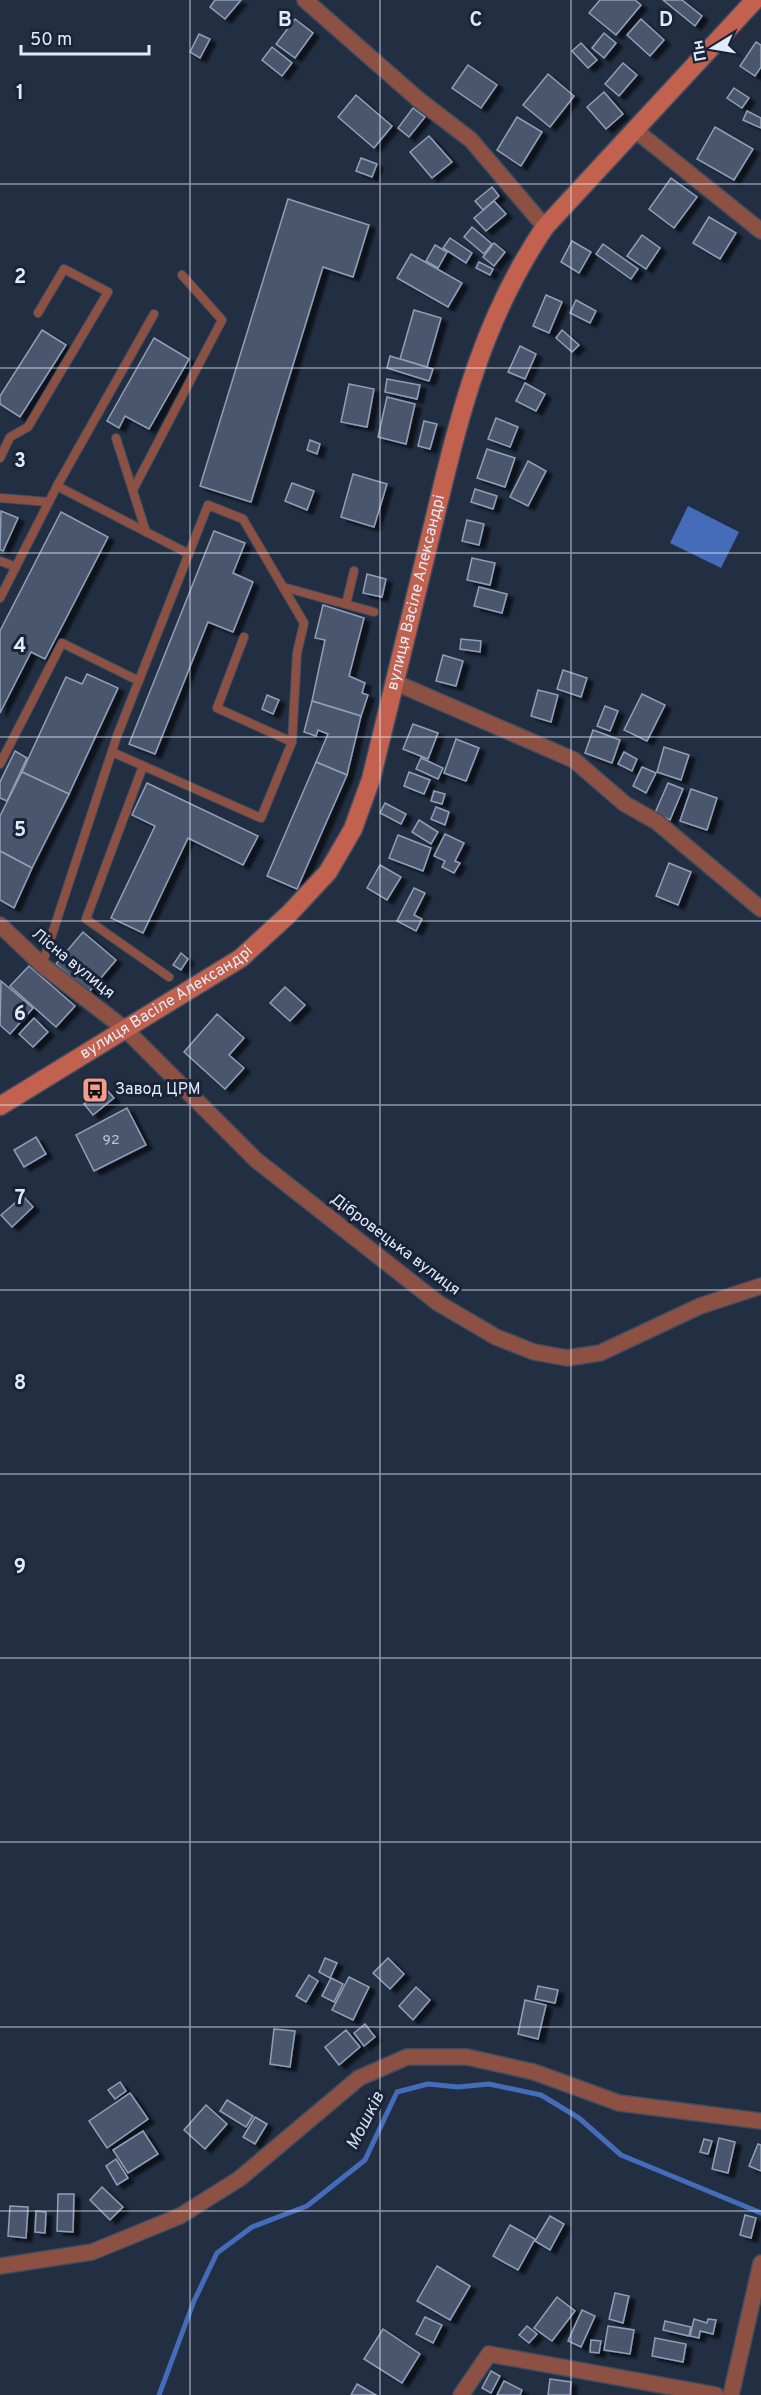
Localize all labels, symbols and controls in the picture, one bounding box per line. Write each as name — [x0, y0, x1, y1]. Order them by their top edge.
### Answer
text: B — [278, 8, 292, 34]
text: C — [470, 8, 482, 34]
text: D — [659, 8, 673, 34]
scale bar — [21, 18, 148, 56]
north arrow — [683, 18, 743, 78]
text: 50 m — [30, 29, 72, 52]
text: Пн — [688, 38, 712, 63]
text: 1 — [16, 81, 24, 107]
text: 2 — [14, 265, 26, 291]
text: 3 — [14, 449, 26, 475]
street label: вулиця Васіле Александрі — [383, 493, 450, 692]
text: 4 — [14, 634, 26, 660]
text: 5 — [14, 818, 26, 844]
street label: Лісна вулиця — [27, 924, 119, 1004]
street label: вулиця Васіле Александрі — [76, 942, 258, 1064]
text: 6 — [14, 1002, 26, 1028]
bus stop icon: Завод ЦРМ — [80, 1075, 110, 1105]
place label: Завод ЦРМ — [115, 1080, 201, 1100]
house number: 92 — [103, 1132, 119, 1149]
text: 7 — [15, 1186, 25, 1212]
street label: Дібровецька вулиця — [326, 1190, 464, 1300]
text: 8 — [14, 1371, 26, 1397]
text: 9 — [14, 1555, 26, 1581]
water label: Мошків — [342, 2088, 391, 2154]

